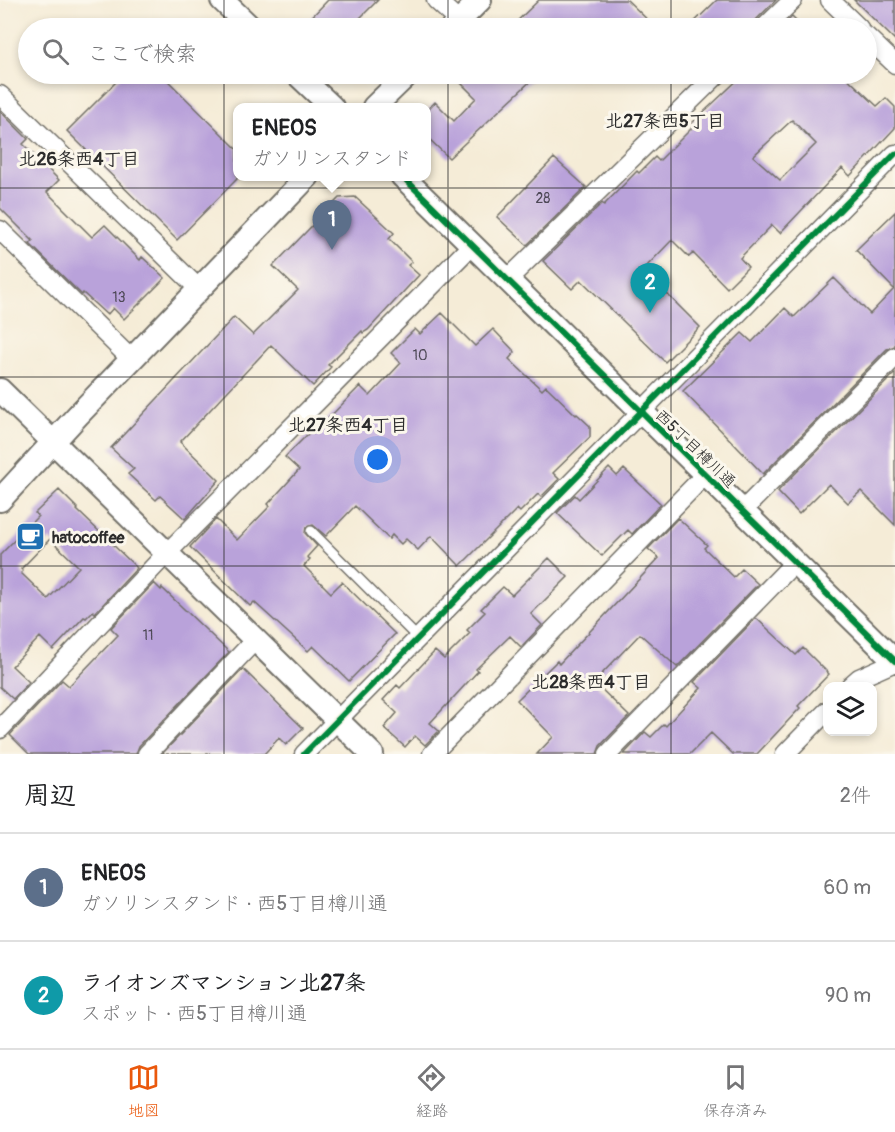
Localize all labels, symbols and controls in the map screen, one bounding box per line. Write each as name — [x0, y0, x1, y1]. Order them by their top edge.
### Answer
search box — [18, 18, 877, 84]
icon: search — [39, 35, 72, 68]
text: ここで検索 — [87, 40, 197, 68]
popup — [233, 103, 431, 181]
district label: 北27条西5丁目 — [605, 110, 725, 133]
text: ENEOS — [252, 114, 317, 142]
text: ガソリンスタンド — [252, 146, 412, 171]
district label: 北26条西4丁目 — [19, 148, 139, 171]
house number: 28 — [536, 190, 550, 207]
pin: 1 — [312, 200, 352, 250]
pin: 2 — [630, 264, 670, 313]
house number: 13 — [112, 289, 126, 306]
house number: 10 — [412, 347, 428, 364]
street label: 西5丁目樽川通 — [651, 405, 740, 492]
district label: 北27条西4丁目 — [288, 414, 408, 437]
your location — [363, 445, 392, 474]
cafe icon: hatocoffee — [15, 521, 47, 553]
place label: hatocoffee — [52, 528, 126, 548]
house number: 11 — [143, 627, 153, 644]
district label: 北28条西4丁目 — [531, 671, 651, 694]
map controls — [823, 682, 877, 736]
button: layers — [823, 682, 877, 736]
text: 周辺 — [24, 780, 76, 812]
text: 2件 — [840, 783, 871, 808]
text: ENEOS — [81, 859, 146, 887]
text: 1 — [40, 875, 47, 900]
text: 60 m — [824, 875, 871, 900]
text: ガソリンスタンド · 西5丁目樽川通 — [81, 891, 387, 916]
text: ライオンズマンション北27条 — [81, 969, 366, 997]
text: 2 — [38, 983, 49, 1008]
text: 90 m — [825, 983, 871, 1008]
text: スポット · 西5丁目樽川通 — [81, 1001, 307, 1026]
tab: 地図 — [127, 1061, 160, 1121]
tab: 経路 — [415, 1061, 448, 1121]
tab: 保存済み — [703, 1061, 767, 1121]

